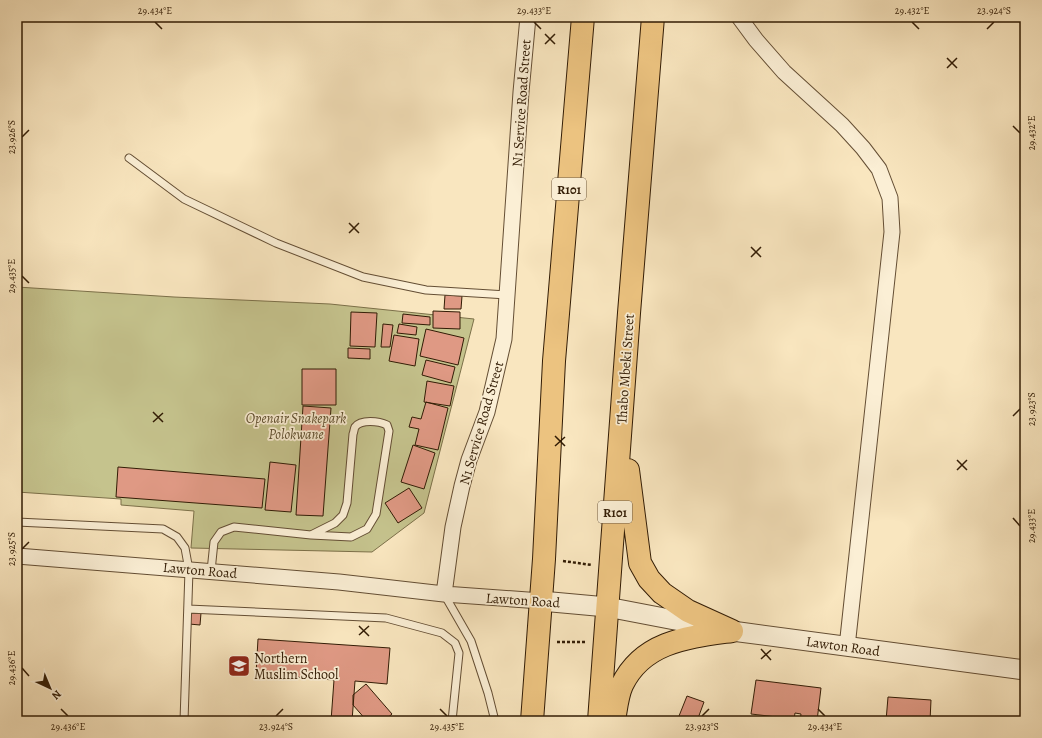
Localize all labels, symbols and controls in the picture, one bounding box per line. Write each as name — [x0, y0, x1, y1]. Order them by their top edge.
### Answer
text: 29.434°E — [138, 4, 172, 17]
text: 29.433°E — [517, 4, 551, 17]
text: 29.432°E — [895, 4, 929, 17]
text: 23.924°S — [977, 4, 1011, 17]
street label: N1 Service Road Street — [508, 38, 535, 167]
text: 29.432°E — [1025, 116, 1038, 150]
text: 23.926°S — [5, 120, 18, 154]
road number: R101 — [552, 178, 586, 200]
text: 29.435°E — [5, 259, 18, 293]
street label: Thabo Mbeki Street — [612, 313, 639, 425]
street label: N1 Service Road Street — [455, 359, 508, 487]
text: 23.923°S — [1025, 392, 1038, 426]
park label: Openair Snakepark Polokwane — [246, 409, 346, 444]
road number: R101 — [598, 501, 632, 523]
text: 29.433°E — [1025, 509, 1038, 543]
text: 23.925°S — [5, 532, 18, 566]
street label: Lawton Road — [162, 558, 238, 583]
street label: Lawton Road — [485, 588, 561, 613]
street label: Lawton Road — [805, 632, 882, 661]
place label: Northern Muslim School — [254, 649, 339, 684]
text: 29.436°E — [5, 651, 18, 685]
school or university icon: Northern Muslim School — [226, 653, 252, 679]
north arrow — [30, 668, 70, 708]
text: N — [49, 687, 65, 703]
text: 29.436°E — [51, 720, 85, 733]
text: 23.924°S — [259, 720, 293, 733]
text: 29.435°E — [430, 720, 464, 733]
text: 23.923°S — [685, 720, 719, 733]
text: 29.434°E — [808, 720, 842, 733]

